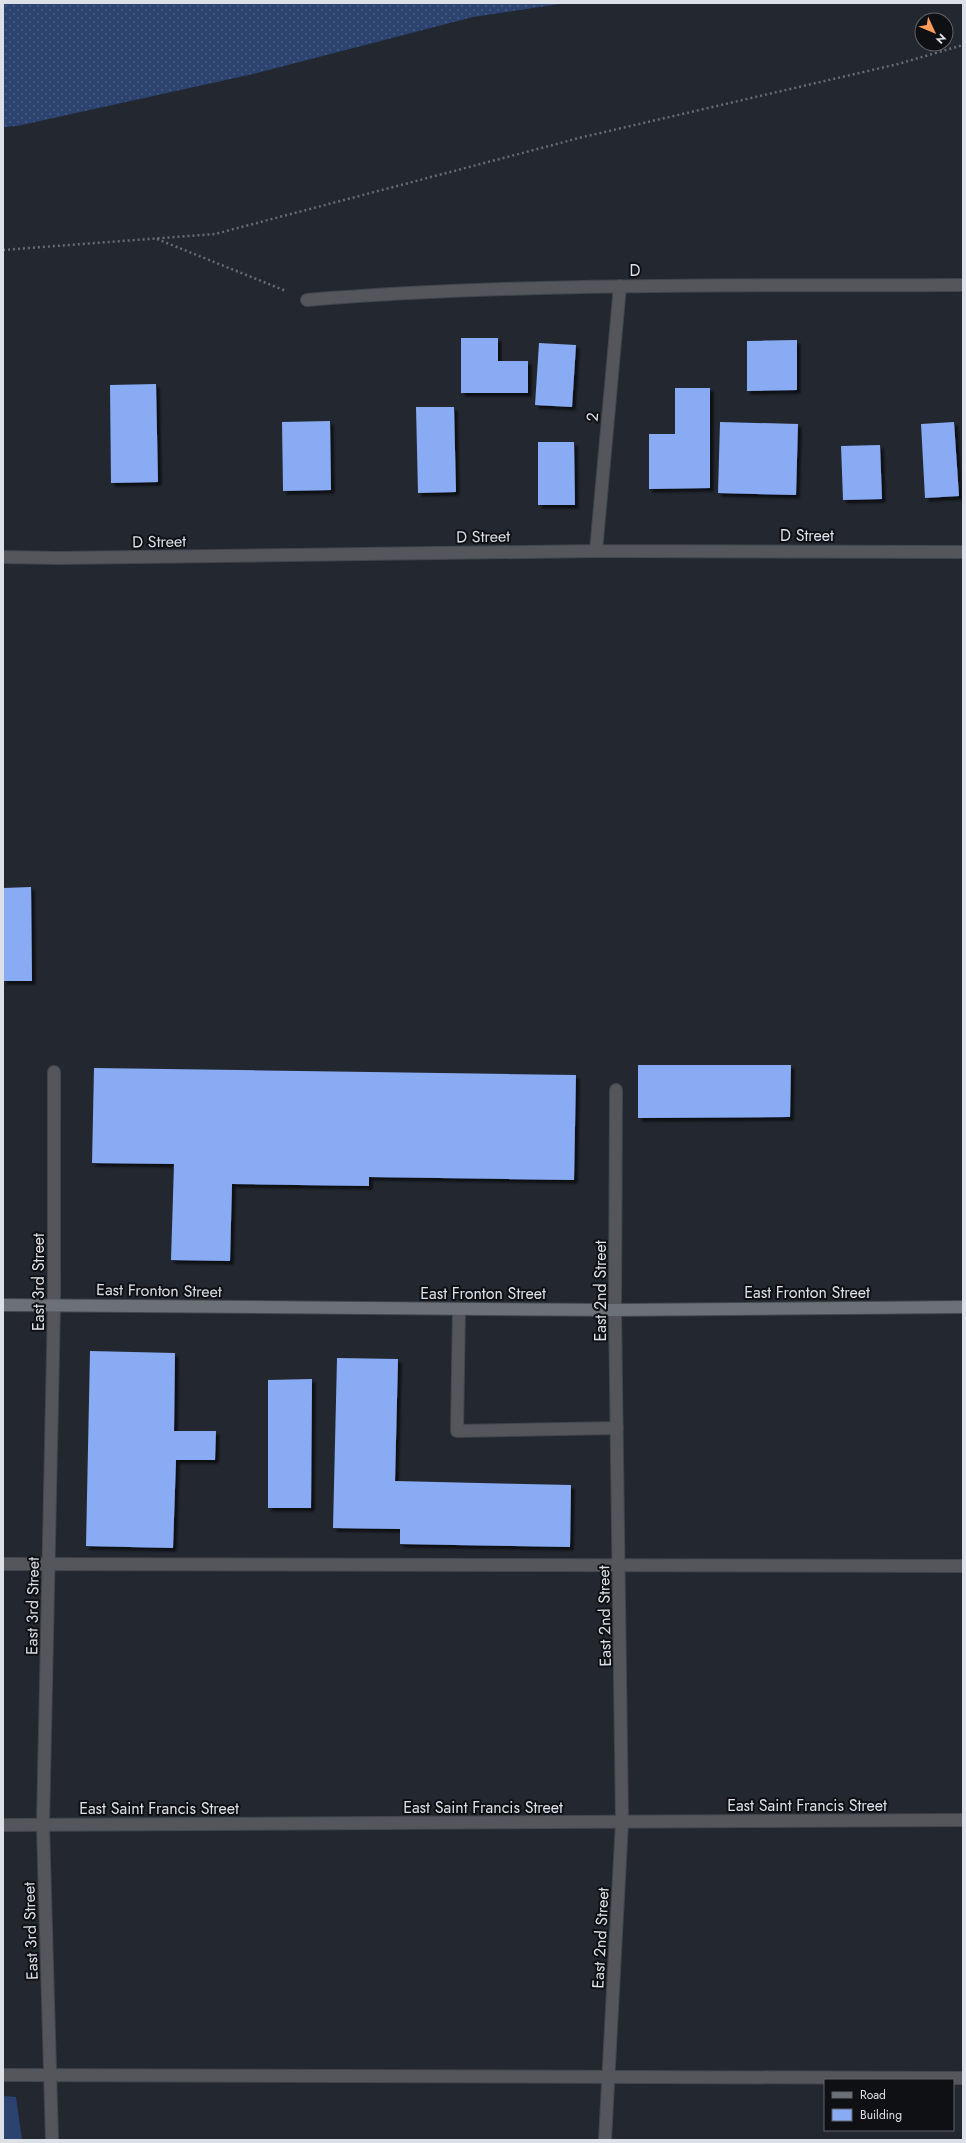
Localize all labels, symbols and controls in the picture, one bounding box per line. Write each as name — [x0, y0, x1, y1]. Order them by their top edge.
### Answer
north arrow — [914, 12, 954, 52]
text: N — [932, 30, 950, 48]
street label: D — [630, 259, 641, 282]
street label: 2 — [581, 412, 604, 423]
street label: D Street — [780, 524, 834, 547]
street label: D Street — [456, 525, 510, 548]
street label: D Street — [132, 530, 186, 553]
street label: East 3rd Street — [27, 1233, 50, 1331]
street label: East 2nd Street — [589, 1240, 612, 1342]
street label: East Fronton Street — [96, 1278, 222, 1303]
street label: East Fronton Street — [744, 1281, 870, 1304]
street label: East Fronton Street — [420, 1282, 546, 1305]
street label: East 3rd Street — [20, 1557, 45, 1655]
street label: East 2nd Street — [592, 1565, 617, 1667]
street label: East Saint Francis Street — [727, 1794, 887, 1817]
street label: East Saint Francis Street — [403, 1796, 563, 1819]
street label: East Saint Francis Street — [79, 1797, 239, 1820]
street label: East 3rd Street — [17, 1882, 44, 1980]
street label: East 2nd Street — [586, 1887, 615, 1989]
legend — [824, 2079, 954, 2131]
text: Road — [860, 2086, 886, 2104]
text: Building — [860, 2106, 902, 2124]

